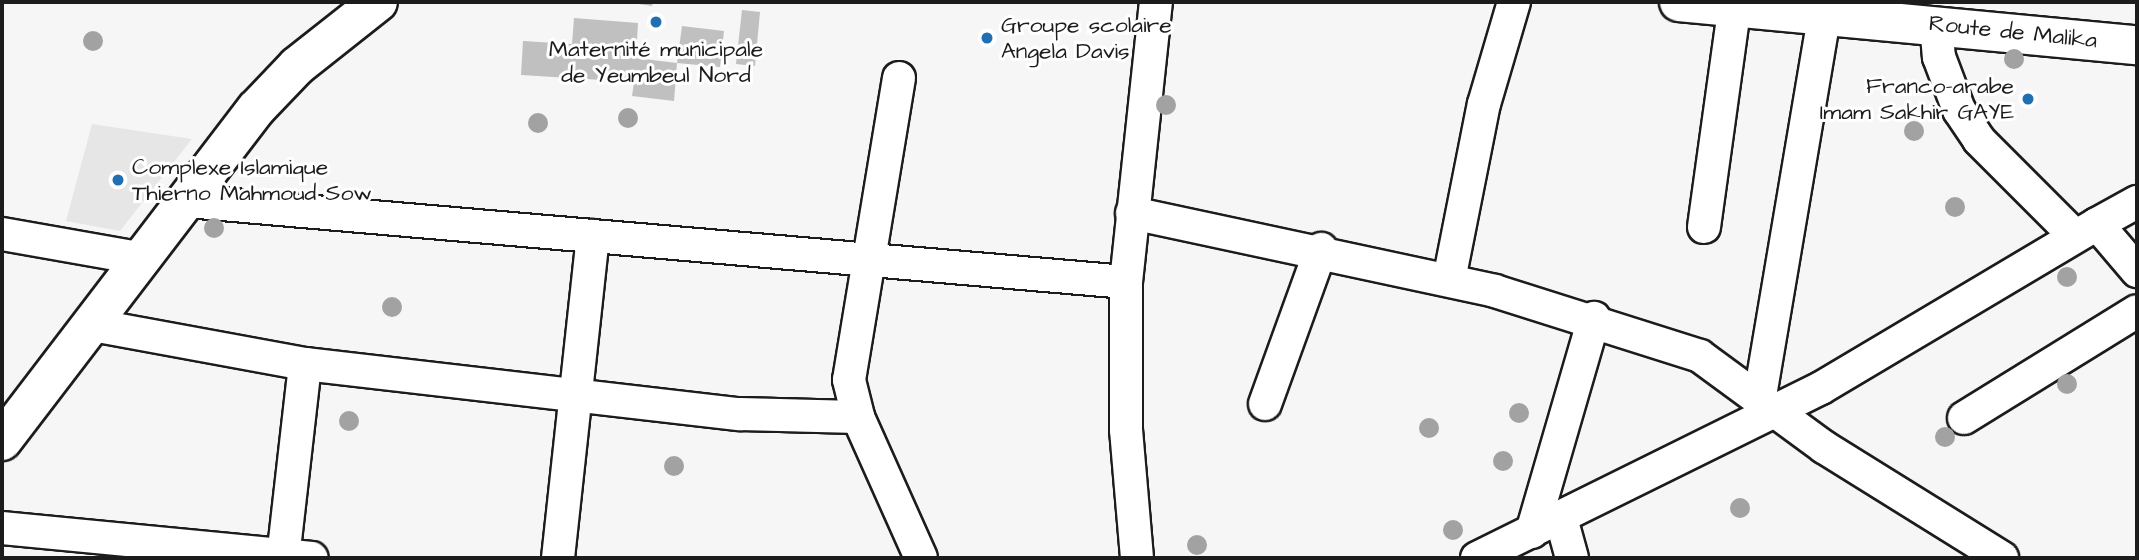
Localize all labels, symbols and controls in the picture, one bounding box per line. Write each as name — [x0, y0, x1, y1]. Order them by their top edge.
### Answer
street label: Route de Malika — [1927, 9, 2099, 55]
place label: Groupe scolaire Angela Davis — [1001, 11, 1172, 65]
marker: Maternité municipale de Yeumbeul Nord — [646, 12, 666, 32]
marker: Groupe scolaire Angela Davis — [979, 30, 995, 46]
place label: Maternité municipale de Yeumbeul Nord — [549, 35, 763, 89]
place label: Franco-arabe Imam Sakhir GAYE — [1820, 72, 2014, 126]
marker: Franco-arabe Imam Sakhir GAYE — [2020, 91, 2036, 107]
place label: Complexe Islamique Thierno Mahmoud Sow — [132, 153, 372, 207]
marker: Complexe Islamique Thierno Mahmoud Sow — [110, 172, 126, 188]

